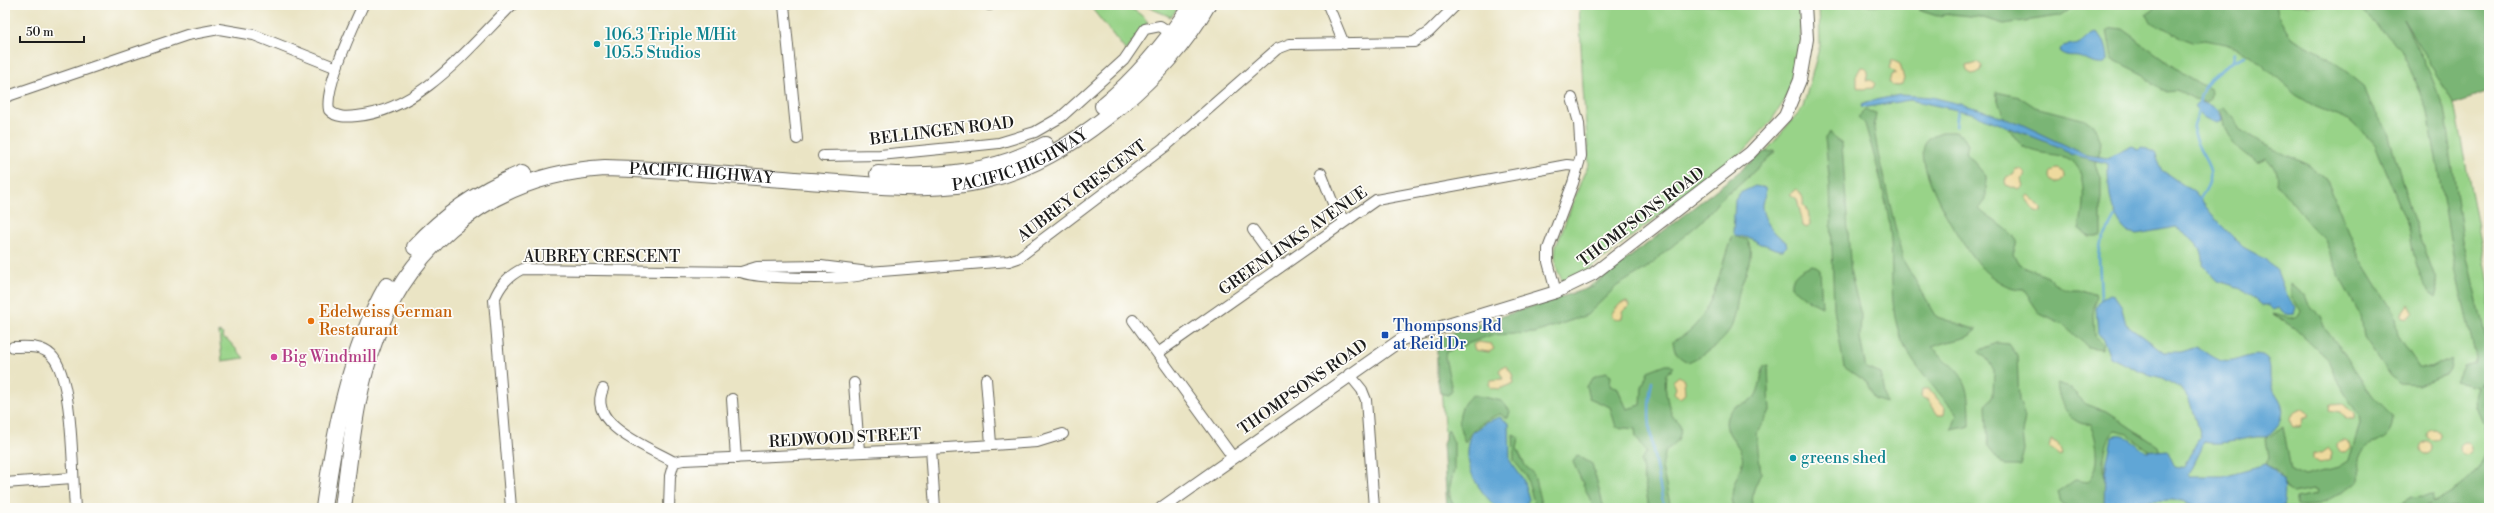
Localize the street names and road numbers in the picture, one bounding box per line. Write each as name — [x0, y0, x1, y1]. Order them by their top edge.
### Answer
street label: BELLINGEN ROAD — [868, 112, 1015, 150]
street label: PACIFIC HIGHWAY — [951, 124, 1093, 196]
street label: AUBREY CRESCENT — [1013, 136, 1151, 247]
street label: PACIFIC HIGHWAY — [628, 159, 776, 188]
street label: THOMPSONS ROAD — [1574, 163, 1708, 271]
street label: GREENLINKS AVENUE — [1215, 182, 1371, 300]
street label: AUBREY CRESCENT — [523, 247, 680, 267]
street label: THOMPSONS ROAD — [1234, 335, 1372, 439]
street label: REDWOOD STREET — [768, 424, 922, 452]

